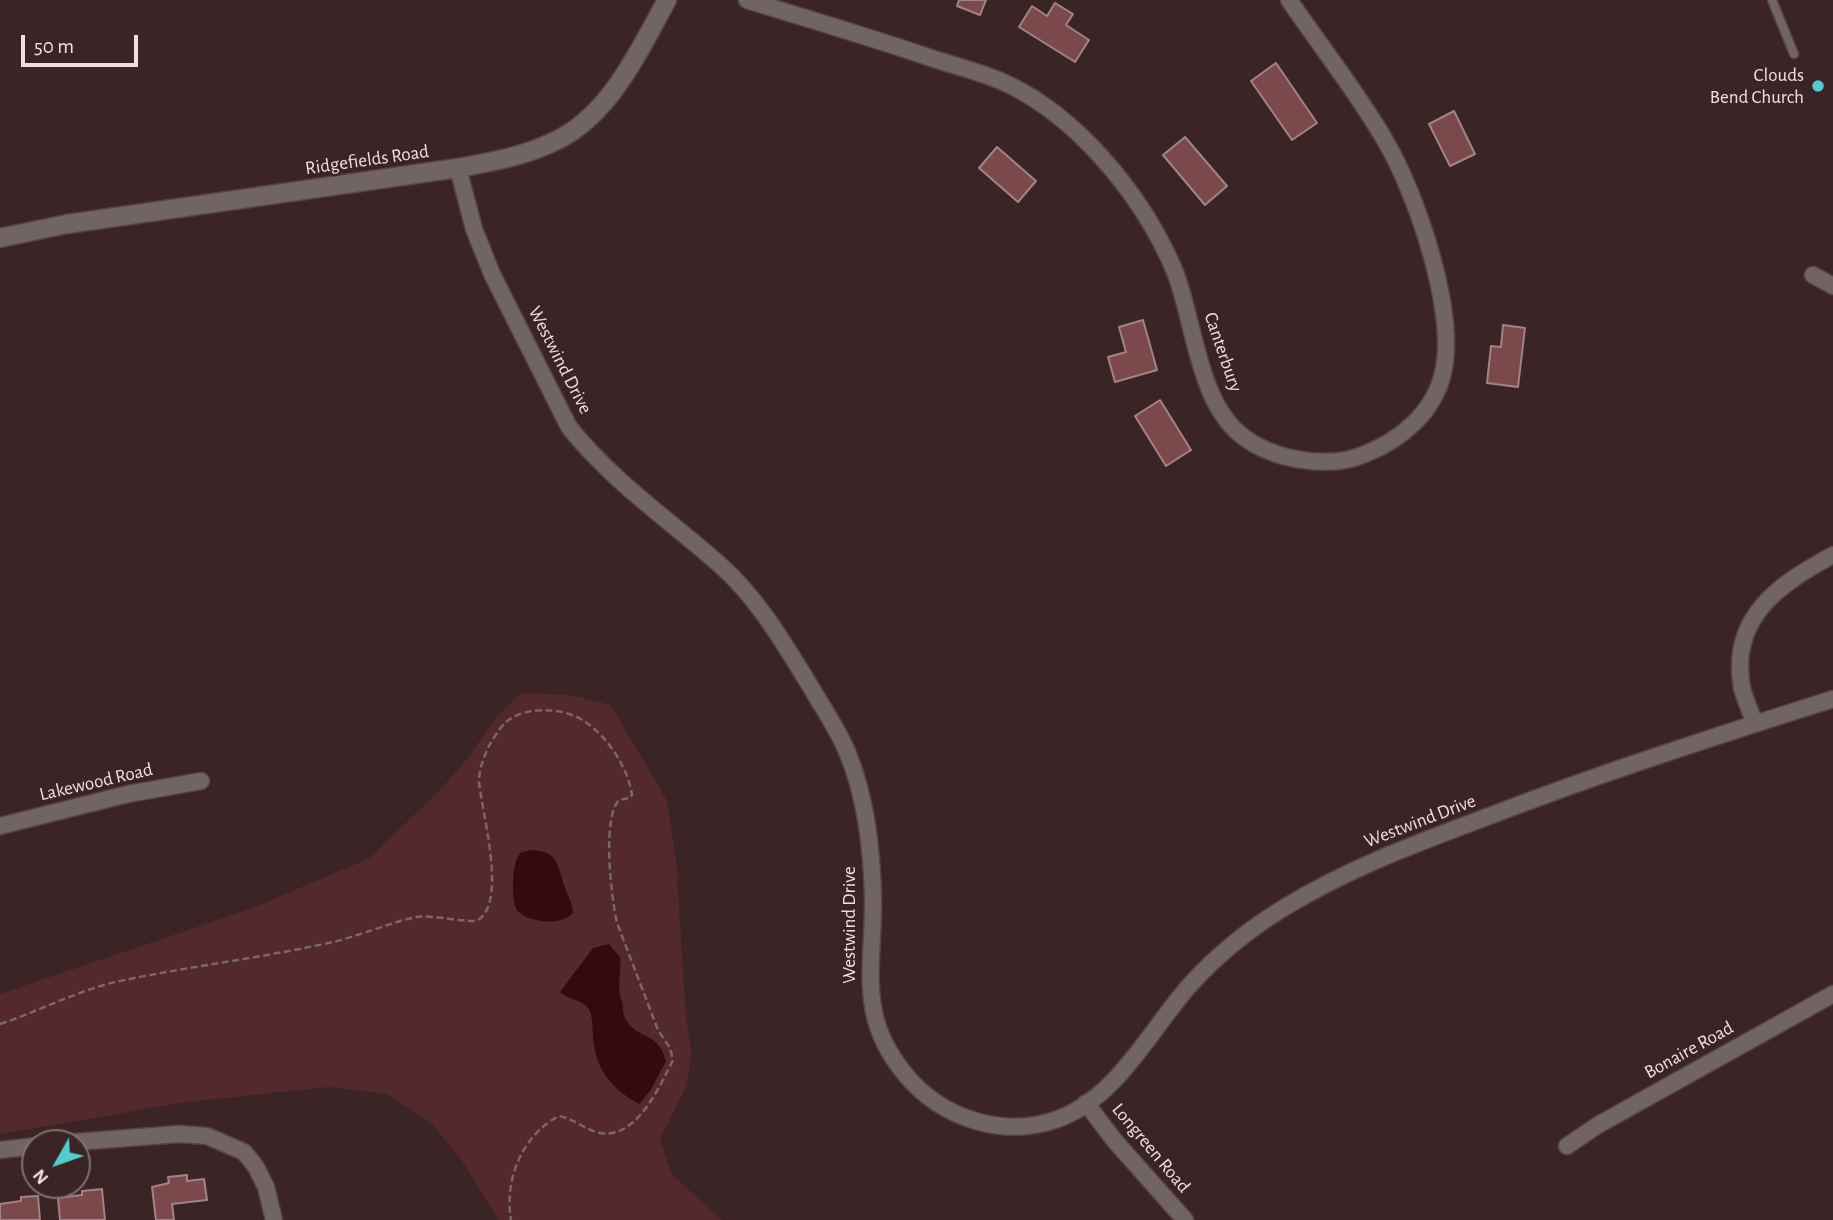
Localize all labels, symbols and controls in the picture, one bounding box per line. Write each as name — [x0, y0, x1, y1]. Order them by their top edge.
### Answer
scale bar — [24, 21, 142, 65]
text: 50 m — [34, 36, 74, 57]
place label: Clouds Bend Church — [1710, 64, 1804, 108]
marker: Clouds Bend Church — [1810, 78, 1826, 94]
street label: Ridgefields Road — [304, 140, 430, 180]
street label: Westwind Drive — [523, 302, 597, 418]
street label: Canterbury — [1199, 309, 1247, 395]
street label: Lakewood Road — [37, 758, 155, 806]
street label: Westwind Drive — [1361, 789, 1479, 853]
street label: Westwind Drive — [838, 866, 860, 984]
street label: Bonaire Road — [1641, 1016, 1737, 1084]
street label: Longreen Road — [1107, 1098, 1195, 1198]
north arrow — [21, 1129, 91, 1199]
text: N — [30, 1165, 53, 1188]

